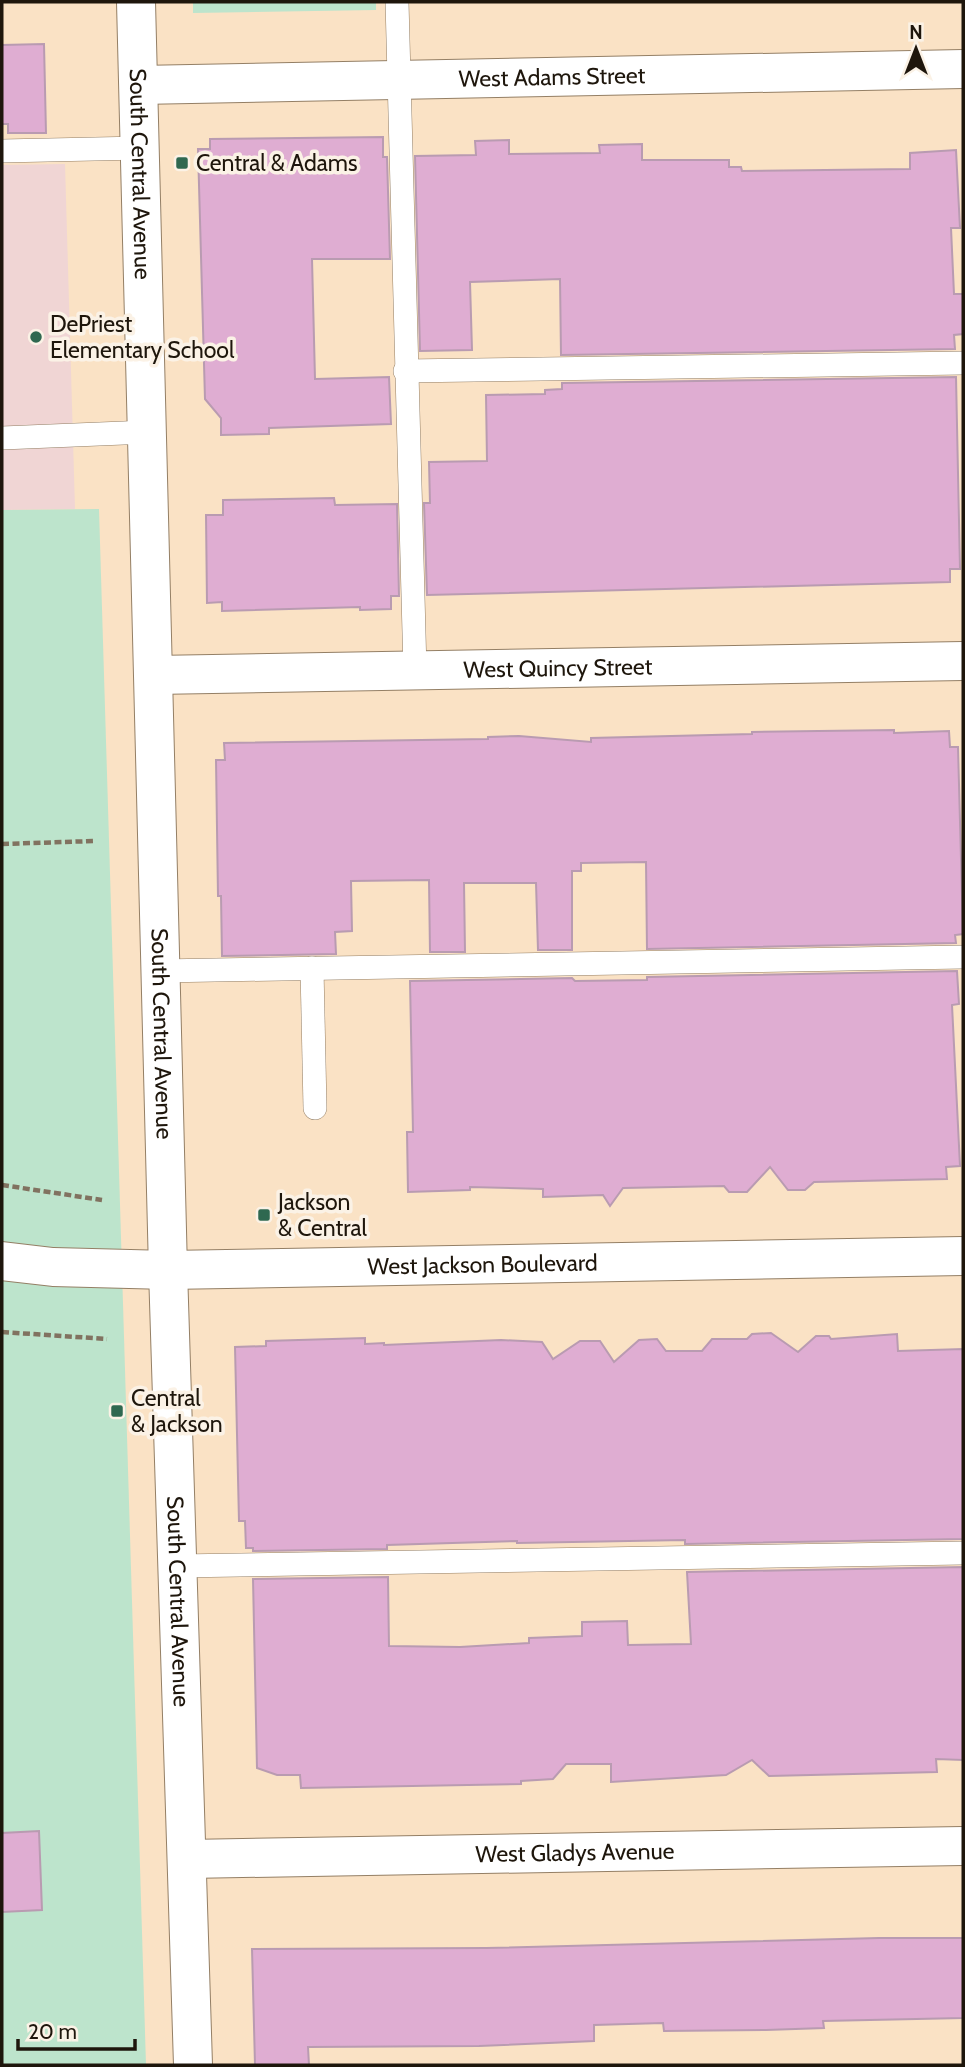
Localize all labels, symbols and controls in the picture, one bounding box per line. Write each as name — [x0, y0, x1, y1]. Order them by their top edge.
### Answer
north arrow — [881, 14, 951, 84]
text: N — [909, 21, 923, 44]
street label: West Adams Street — [458, 61, 646, 93]
street label: South Central Avenue — [124, 68, 157, 280]
place label: Central & Adams — [196, 149, 357, 177]
marker: Central & Adams — [174, 155, 190, 171]
place label: DePriest Elementary School — [50, 310, 235, 364]
marker: DePriest Elementary School — [28, 329, 44, 345]
street label: West Quincy Street — [463, 652, 653, 684]
street label: South Central Avenue — [145, 928, 179, 1140]
place label: Jackson & Central — [277, 1188, 367, 1242]
marker: Jackson & Central — [256, 1207, 272, 1223]
street label: West Jackson Boulevard — [367, 1248, 598, 1280]
place label: Central & Jackson — [131, 1384, 223, 1438]
marker: Central & Jackson — [109, 1403, 125, 1419]
street label: South Central Avenue — [161, 1495, 196, 1708]
street label: West Gladys Avenue — [475, 1837, 675, 1868]
scale bar — [18, 2008, 135, 2052]
text: 20 m — [28, 2019, 77, 2044]

